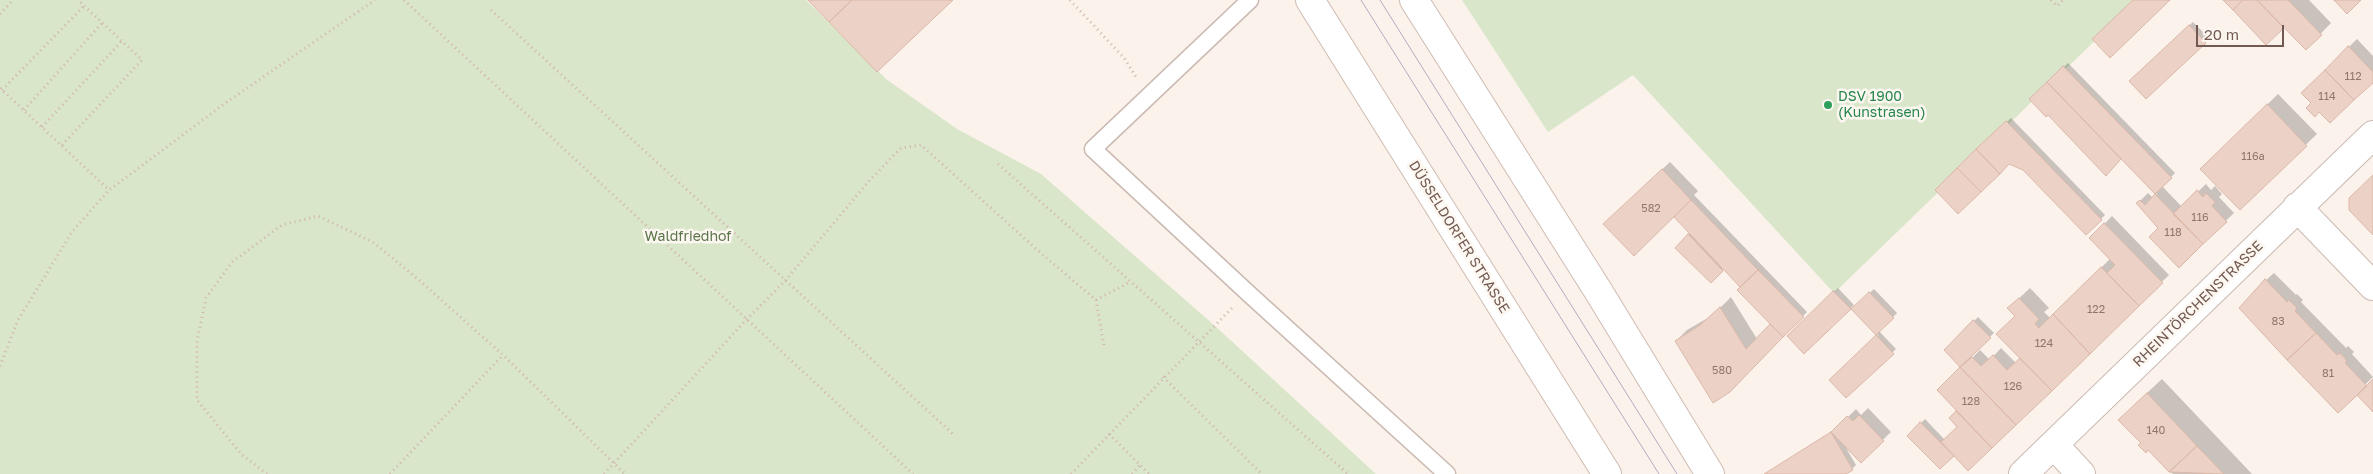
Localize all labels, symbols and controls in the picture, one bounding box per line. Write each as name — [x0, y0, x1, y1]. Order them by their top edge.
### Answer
scale bar — [2198, 15, 2286, 47]
text: 20 m — [2204, 25, 2239, 43]
house number: 112 — [2344, 70, 2362, 84]
place label: DSV 1900 (Kunstrasen) — [1838, 89, 1925, 121]
house number: 114 — [2318, 90, 2336, 104]
marker: DSV 1900 (Kunstrasen) — [1822, 99, 1834, 111]
house number: 116a — [2241, 150, 2265, 164]
street label: DÜSSELDORFER STRASSE — [1405, 158, 1513, 316]
house number: 582 — [1641, 202, 1661, 216]
house number: 116 — [2191, 211, 2209, 225]
house number: 118 — [2164, 226, 2182, 240]
park label: Waldfriedhof — [645, 229, 731, 245]
street label: RHEINTÖRCHENSTRASSE — [2130, 237, 2266, 371]
house number: 122 — [2087, 303, 2105, 317]
house number: 83 — [2271, 315, 2285, 329]
house number: 124 — [2035, 337, 2053, 351]
house number: 580 — [1712, 364, 1732, 378]
house number: 81 — [2322, 367, 2334, 381]
house number: 126 — [2004, 380, 2022, 394]
house number: 128 — [1962, 395, 1980, 409]
house number: 140 — [2147, 424, 2165, 438]

